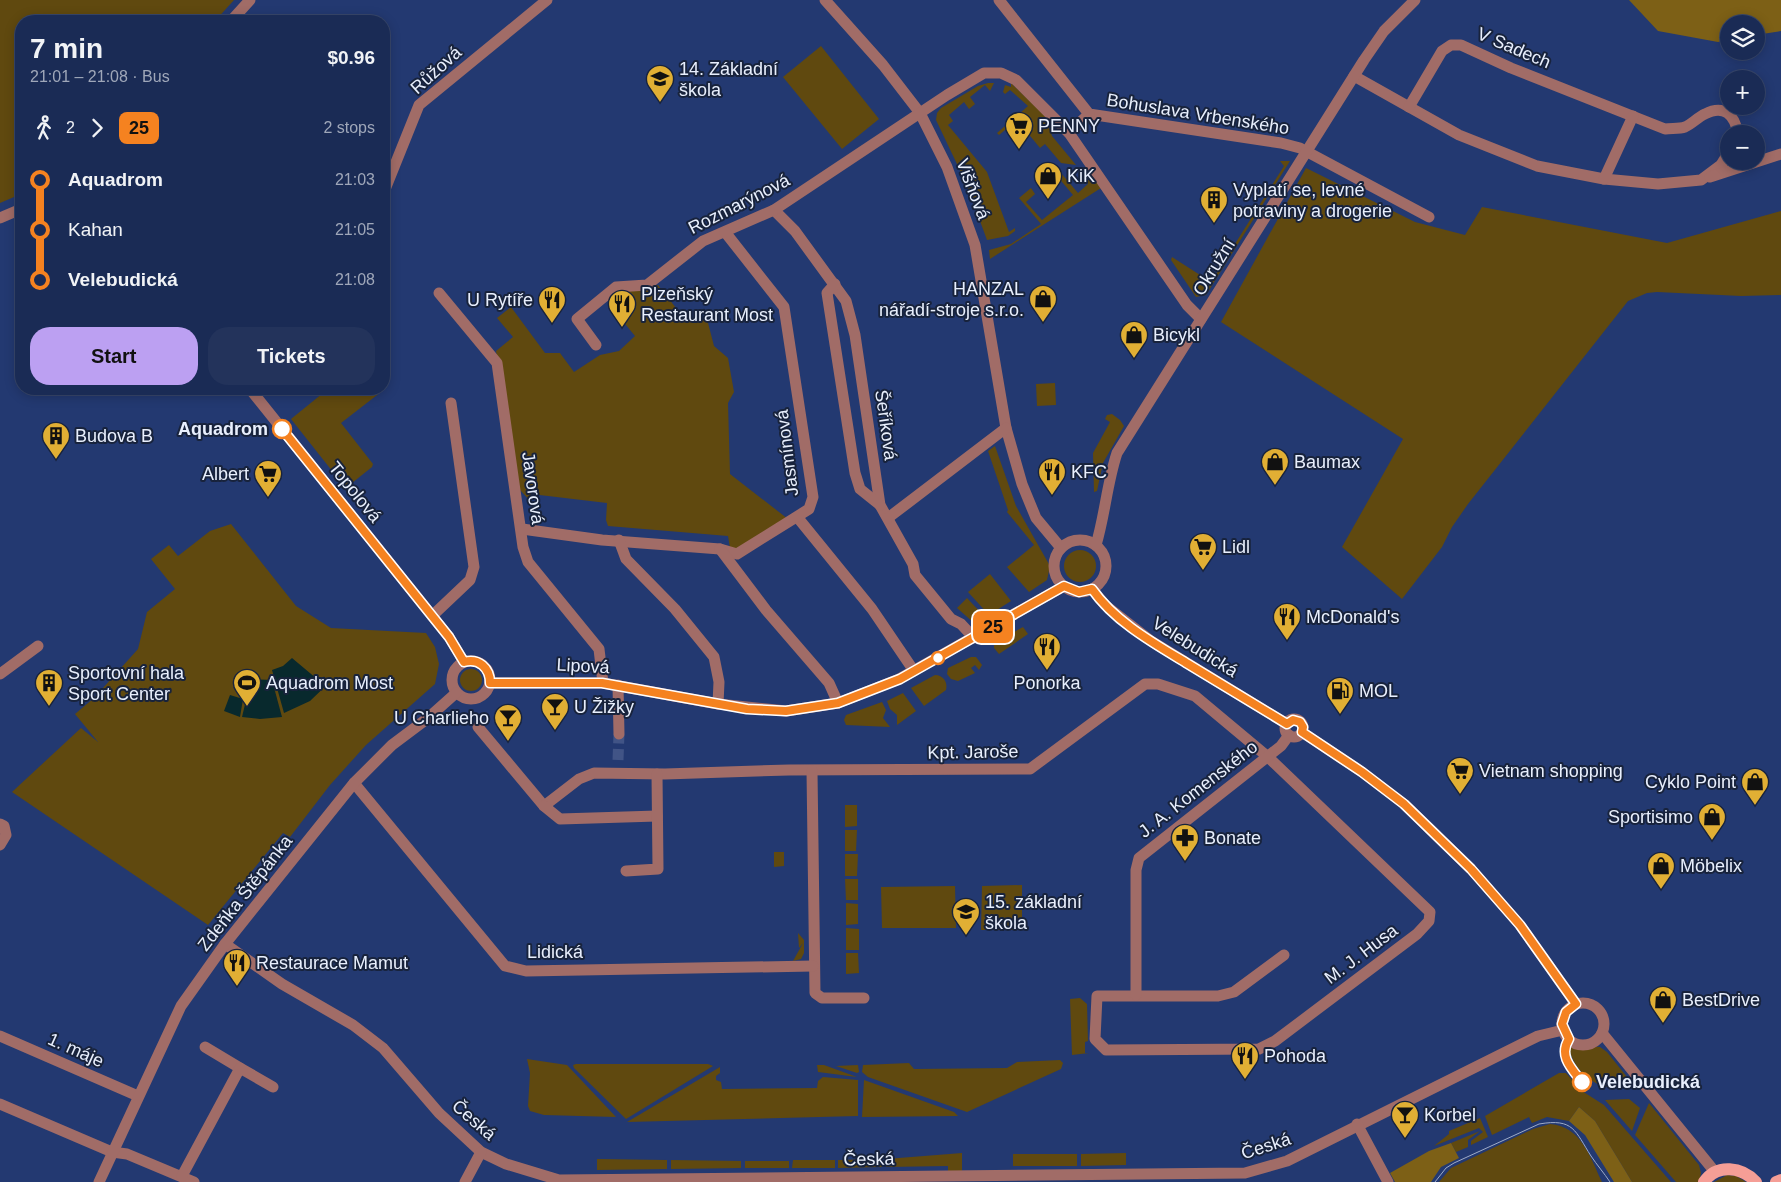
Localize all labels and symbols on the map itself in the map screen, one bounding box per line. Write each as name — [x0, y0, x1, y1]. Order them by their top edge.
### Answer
street label: V Sadech — [1474, 24, 1554, 72]
street label: Růžová — [407, 41, 466, 98]
place label: 14. Základní škola — [679, 59, 778, 100]
school or university icon: 14. Základní škola — [645, 64, 675, 103]
street label: Bohuslava Vrbenského — [1105, 90, 1291, 138]
supermarket icon: PENNY — [1004, 111, 1034, 150]
place label: PENNY — [1038, 116, 1100, 136]
street label: Višňová — [952, 156, 994, 223]
shop icon: KiK — [1033, 161, 1063, 200]
place label: KiK — [1067, 166, 1095, 186]
street label: Rozmarýnová — [685, 169, 794, 238]
place label: Vyplatí se, levné potraviny a drogerie — [1233, 180, 1392, 221]
building icon: Vyplatí se, levné potraviny a drogerie — [1199, 185, 1229, 224]
street label: Okružní — [1189, 235, 1239, 299]
place label: HANZAL nářadí-stroje s.r.o. — [879, 279, 1024, 320]
place label: Plzeňský Restaurant Most — [641, 284, 773, 325]
shop icon: HANZAL nářadí-stroje s.r.o. — [1028, 284, 1058, 323]
restaurant icon: U Rytíře — [537, 285, 567, 324]
restaurant icon: Plzeňský Restaurant Most — [607, 289, 637, 328]
place label: U Rytíře — [467, 290, 533, 310]
shop icon: Bicykl — [1119, 320, 1149, 359]
place label: Bicykl — [1153, 325, 1200, 345]
street label: Šeříková — [871, 388, 902, 463]
street label: Jasmínová — [772, 408, 802, 497]
place label: Aquadrom — [178, 419, 268, 439]
marker: Aquadrom — [272, 419, 292, 439]
building icon: Budova B — [41, 421, 71, 460]
place label: Budova B — [75, 426, 153, 446]
shop icon: Baumax — [1260, 447, 1290, 486]
street label: Javorová — [518, 450, 548, 527]
place label: Baumax — [1294, 452, 1360, 472]
restaurant icon: KFC — [1037, 457, 1067, 496]
street label: Topolová — [325, 458, 386, 527]
supermarket icon: Albert — [253, 459, 283, 498]
place label: KFC — [1071, 462, 1107, 482]
place label: Albert — [202, 464, 249, 484]
supermarket icon: Lidl — [1188, 532, 1218, 571]
place label: Lidl — [1222, 537, 1250, 557]
restaurant icon: McDonald's — [1272, 602, 1302, 641]
place label: McDonald's — [1306, 607, 1399, 627]
line badge: 25 — [970, 611, 1016, 643]
street label: Velebudická — [1149, 613, 1242, 682]
restaurant icon: Ponorka — [1032, 632, 1062, 671]
unlabelled marker — [931, 651, 945, 665]
street label: Lipová — [556, 655, 611, 677]
place label: Sportovní hala Sport Center — [68, 663, 185, 704]
building icon: Sportovní hala Sport Center — [34, 668, 64, 707]
sports icon: Aquadrom Most — [232, 668, 262, 707]
place label: Aquadrom Most — [266, 673, 393, 693]
place label: Ponorka — [1013, 673, 1082, 693]
fuel station icon: MOL — [1325, 676, 1355, 715]
place label: MOL — [1359, 681, 1398, 701]
bar icon: U Žižky — [540, 692, 570, 731]
place label: U Žižky — [574, 697, 634, 717]
bar icon: U Charlieho — [493, 703, 523, 742]
place label: U Charlieho — [394, 708, 489, 728]
street label: J. A. Komenského — [1135, 736, 1261, 842]
street label: Kpt. Jaroše — [927, 741, 1019, 763]
supermarket icon: Vietnam shopping — [1445, 756, 1475, 795]
place label: Vietnam shopping — [1479, 761, 1623, 781]
shop icon: Cyklo Point — [1740, 767, 1770, 806]
place label: Cyklo Point — [1645, 772, 1736, 792]
shop icon: Sportisimo — [1697, 802, 1727, 841]
place label: Sportisimo — [1608, 807, 1693, 827]
pharmacy icon: Bonate — [1170, 823, 1200, 862]
place label: Bonate — [1204, 828, 1261, 848]
street label: Zdeňka Štěpánka — [193, 830, 297, 955]
shop icon: Möbelix — [1646, 851, 1676, 890]
place label: Möbelix — [1680, 856, 1742, 876]
place label: 15. základní škola — [985, 892, 1082, 933]
school or university icon: 15. základní škola — [951, 897, 981, 936]
street label: M. J. Husa — [1321, 920, 1402, 988]
street label: Lidická — [527, 942, 584, 962]
restaurant icon: Restaurace Mamut — [222, 948, 252, 987]
place label: Restaurace Mamut — [256, 953, 408, 973]
shop icon: BestDrive — [1648, 985, 1678, 1024]
place label: BestDrive — [1682, 990, 1760, 1010]
street label: 1. máje — [45, 1029, 107, 1071]
restaurant icon: Pohoda — [1230, 1041, 1260, 1080]
place label: Pohoda — [1264, 1046, 1327, 1066]
marker: Velebudická — [1572, 1072, 1592, 1092]
place label: Velebudická — [1596, 1072, 1701, 1092]
street label: Česká — [448, 1095, 501, 1145]
bar icon: Korbel — [1390, 1100, 1420, 1139]
place label: Korbel — [1424, 1105, 1476, 1125]
street label: Česká — [1238, 1127, 1294, 1163]
street label: Česká — [843, 1148, 896, 1169]

